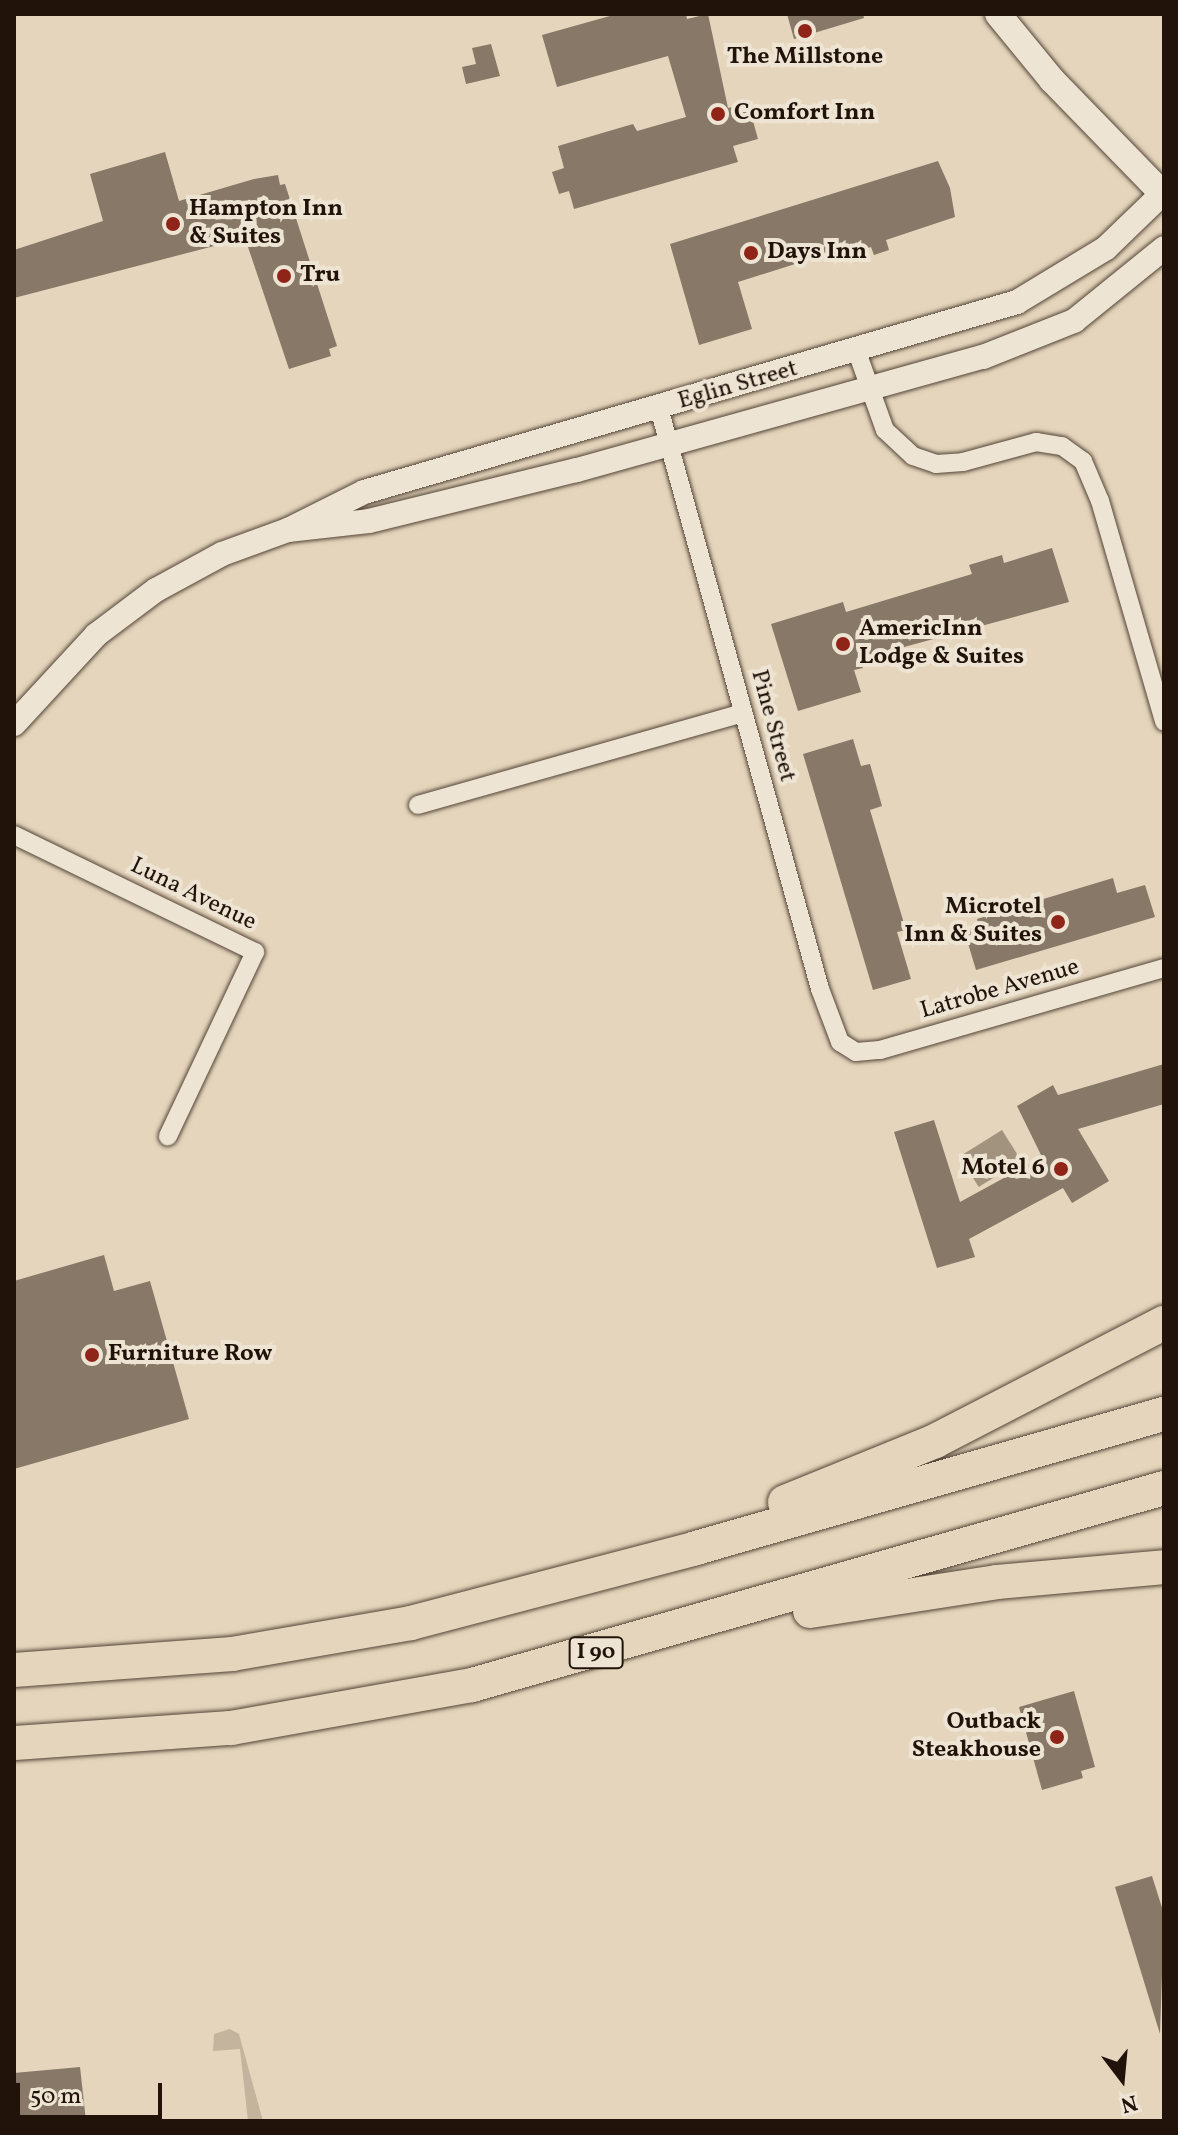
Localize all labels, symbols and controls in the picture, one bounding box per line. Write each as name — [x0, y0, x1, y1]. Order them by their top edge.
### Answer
marker: The Millstone — [796, 22, 814, 40]
place label: The Millstone — [727, 44, 883, 72]
place label: Comfort Inn — [734, 100, 875, 128]
marker: Comfort Inn — [709, 105, 727, 123]
place label: Hampton Inn & Suites — [189, 196, 343, 252]
marker: Hampton Inn & Suites — [164, 215, 182, 233]
place label: Days Inn — [767, 239, 867, 267]
marker: Days Inn — [742, 244, 760, 262]
place label: Tru — [300, 262, 340, 290]
marker: Tru — [275, 267, 293, 285]
street label: Eglin Street — [675, 355, 801, 417]
place label: AmericInn Lodge & Suites — [859, 616, 1024, 672]
marker: AmericInn Lodge & Suites — [834, 635, 852, 653]
street label: Pine Street — [743, 667, 801, 785]
street label: Luna Avenue — [125, 852, 261, 938]
place label: Microtel Inn & Suites — [904, 894, 1042, 950]
marker: Microtel Inn & Suites — [1049, 913, 1067, 931]
street label: Latrobe Avenue — [917, 954, 1083, 1026]
place label: Motel 6 — [961, 1155, 1045, 1183]
marker: Motel 6 — [1052, 1160, 1070, 1178]
place label: Furniture Row — [108, 1341, 272, 1369]
marker: Furniture Row — [83, 1346, 101, 1364]
road number: I 90 — [568, 1635, 624, 1671]
place label: Outback Steakhouse — [912, 1709, 1041, 1765]
marker: Outback Steakhouse — [1048, 1728, 1066, 1746]
north arrow — [1082, 2039, 1162, 2119]
scale bar — [20, 2067, 166, 2117]
text: 50 m — [30, 2080, 82, 2114]
text: N — [1117, 2085, 1141, 2120]

